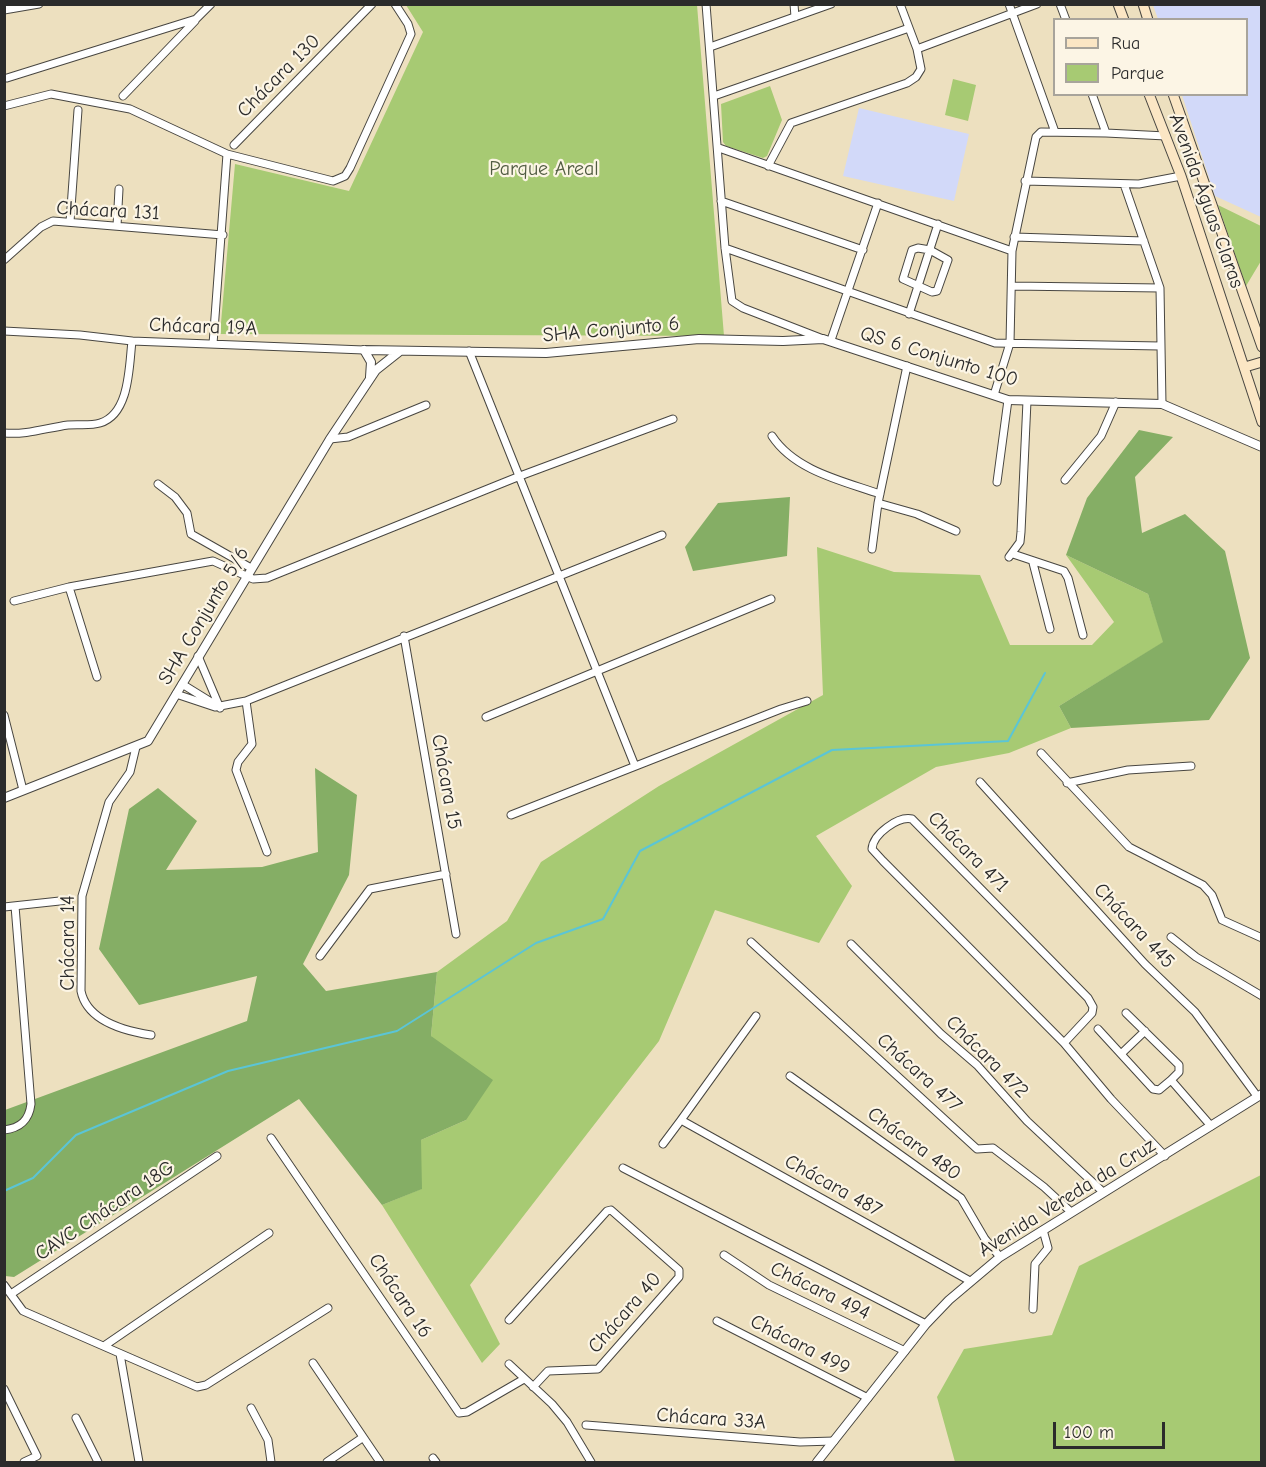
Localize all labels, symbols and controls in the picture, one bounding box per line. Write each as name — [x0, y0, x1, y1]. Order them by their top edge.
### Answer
legend — [1053, 18, 1248, 96]
street label: Chácara 130 — [232, 29, 326, 123]
text: Rua — [1111, 33, 1140, 54]
text: Parque — [1111, 63, 1164, 84]
street label: Avenida Águas Claras — [1163, 111, 1249, 291]
park label: Parque Areal — [489, 157, 599, 181]
street label: Chácara 131 — [56, 196, 160, 226]
street label: SHA Conjunto 6 — [542, 312, 680, 348]
street label: Chácara 19A — [149, 313, 257, 341]
street label: QS 6 Conjunto 100 — [857, 322, 1021, 392]
street label: SHA Conjunto 5/6 — [153, 543, 255, 689]
street label: Chácara 15 — [426, 732, 466, 832]
street label: Chácara 471 — [922, 806, 1014, 898]
street label: Chácara 445 — [1088, 878, 1180, 974]
street label: Chácara 14 — [56, 895, 80, 991]
street label: Chácara 472 — [941, 1011, 1033, 1103]
street label: Chácara 477 — [871, 1028, 967, 1118]
street label: Chácara 480 — [862, 1102, 966, 1186]
street label: Avenida Vereda da Cruz — [974, 1134, 1160, 1262]
street label: Chácara 487 — [780, 1149, 886, 1223]
street label: CAVC Chácara 18G — [31, 1156, 179, 1266]
street label: Chácara 16 — [363, 1249, 437, 1343]
street label: Chácara 494 — [766, 1257, 874, 1325]
street label: Chácara 40 — [583, 1268, 667, 1358]
street label: Chácara 499 — [746, 1310, 854, 1380]
street label: Chácara 33A — [655, 1403, 767, 1435]
scale bar — [1056, 1410, 1168, 1448]
text: 100 m — [1064, 1422, 1114, 1443]

